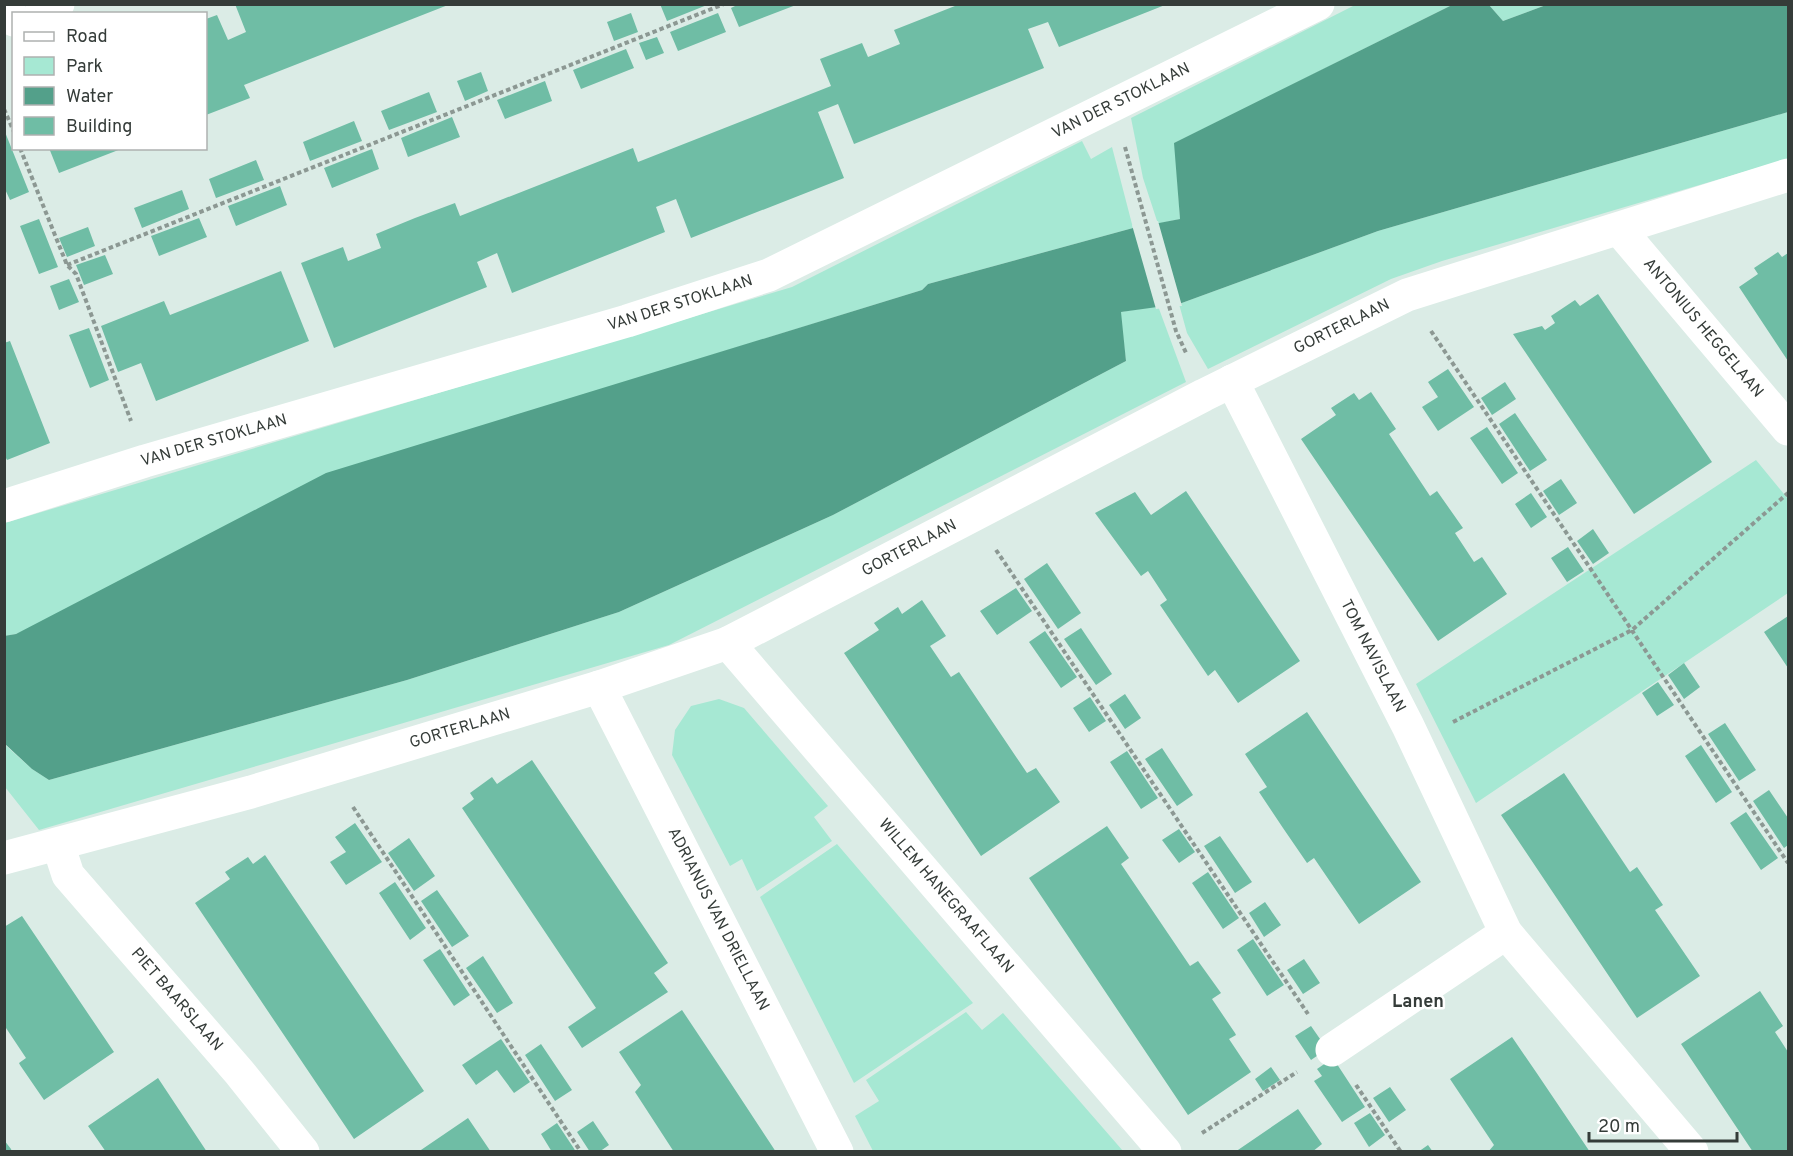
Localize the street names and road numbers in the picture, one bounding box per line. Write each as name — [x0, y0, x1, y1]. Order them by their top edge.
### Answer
street label: VAN DER STOKLAAN — [1049, 59, 1194, 144]
street label: ANTONIUS HEGGELAAN — [1638, 255, 1767, 402]
street label: VAN DER STOKLAAN — [605, 271, 755, 336]
street label: GORTERLAAN — [1291, 295, 1393, 359]
street label: VAN DER STOKLAAN — [139, 410, 290, 472]
street label: GORTERLAAN — [858, 515, 960, 581]
street label: TOM NAVISLAAN — [1335, 596, 1409, 716]
street label: GORTERLAAN — [407, 704, 513, 754]
street label: WILLEM HANEGRAAFLAAN — [874, 815, 1017, 978]
street label: ADRIANUS VAN DRIELLAAN — [663, 824, 773, 1014]
street label: PIET BAARSLAAN — [126, 944, 227, 1056]

